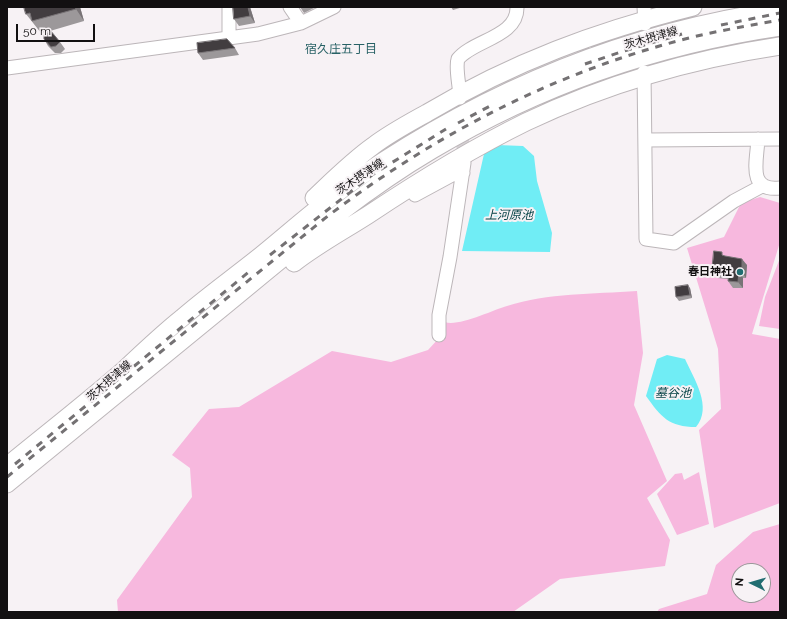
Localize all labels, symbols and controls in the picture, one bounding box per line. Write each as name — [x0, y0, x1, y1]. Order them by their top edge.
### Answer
scale bar — [18, 16, 97, 42]
text: 50 m — [23, 24, 51, 38]
street label: 茨木摂津線 — [623, 24, 679, 52]
district label: 宿久庄五丁目 — [305, 42, 377, 56]
street label: 茨木摂津線 — [334, 156, 386, 198]
water label: 上河原池 — [485, 208, 533, 222]
place label: 春日神社 — [688, 265, 732, 279]
marker: 春日神社 — [735, 267, 745, 277]
street label: 茨木摂津線 — [84, 358, 134, 404]
water label: 墓谷池 — [655, 386, 691, 400]
north arrow — [731, 563, 771, 603]
text: N — [733, 577, 746, 587]

